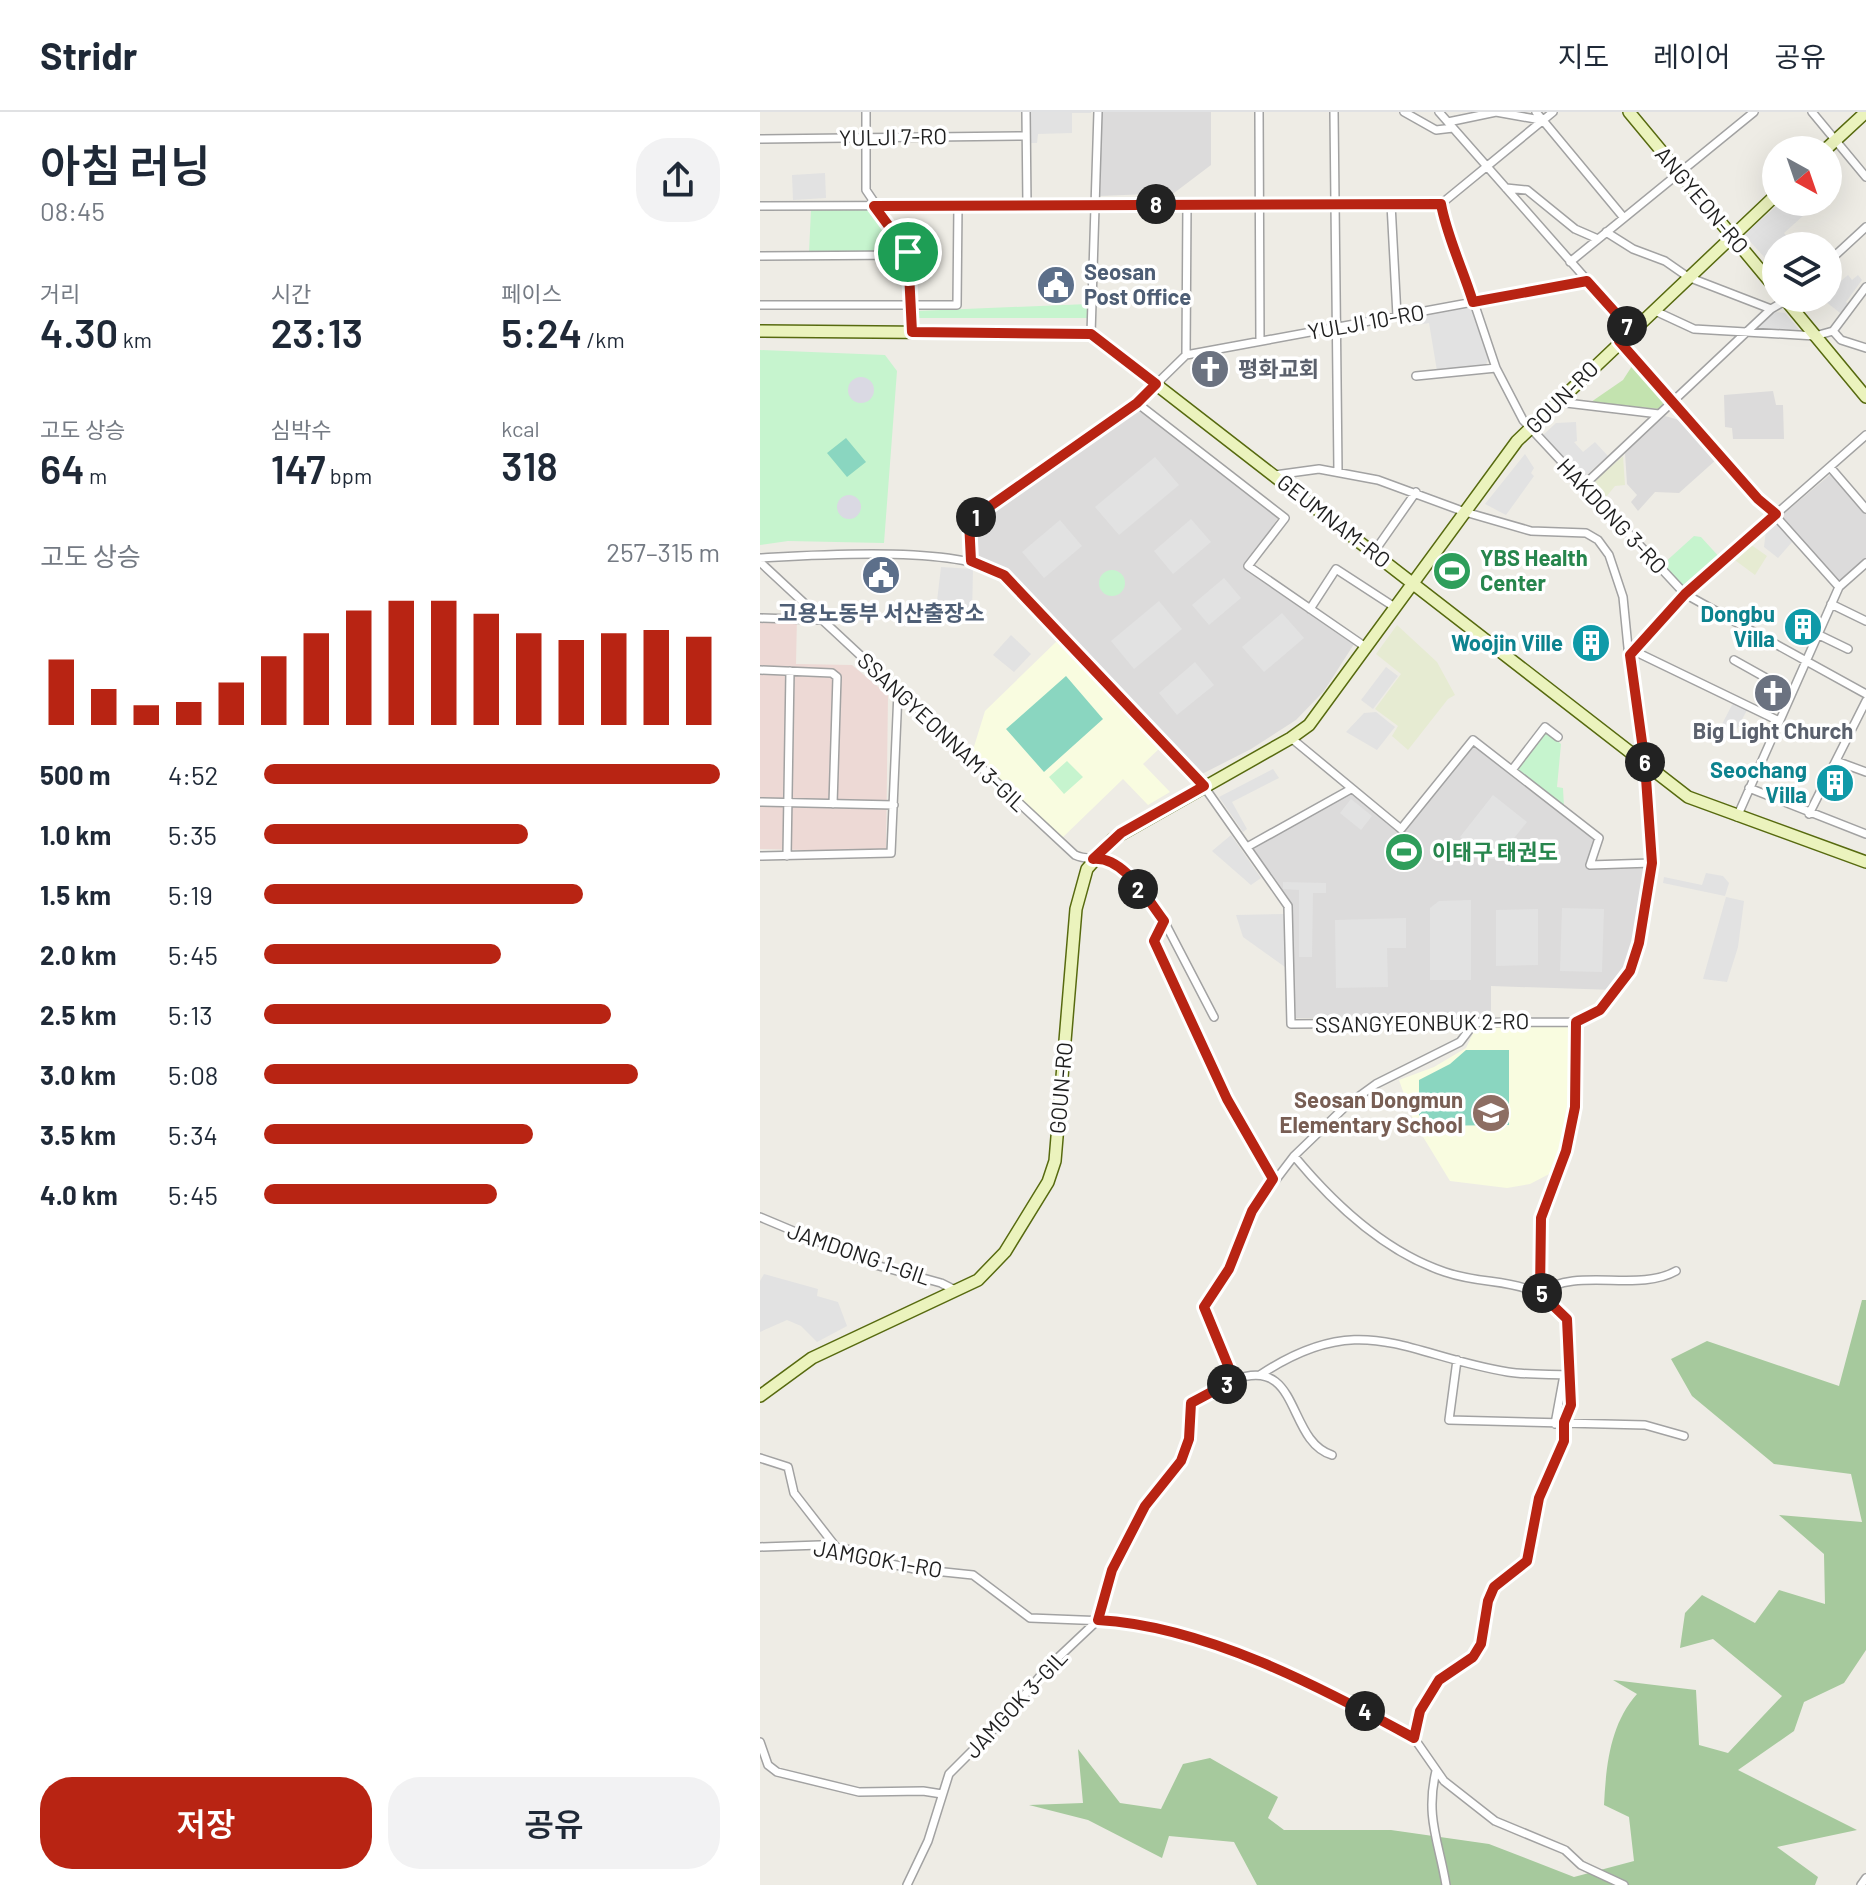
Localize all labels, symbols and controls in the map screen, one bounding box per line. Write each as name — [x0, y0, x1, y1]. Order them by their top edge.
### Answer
text: Stridr — [40, 32, 137, 78]
text: 지도 — [1558, 39, 1609, 73]
text: 레이어 — [1653, 39, 1730, 73]
text: 공유 — [1774, 39, 1826, 73]
street label: YULJI 7-RO — [839, 122, 947, 150]
north arrow — [1762, 136, 1842, 216]
map controls — [1762, 136, 1842, 312]
text: 아침 러닝 — [40, 138, 211, 191]
button: share — [636, 138, 720, 222]
street label: ANGYEON-RO — [1651, 141, 1755, 258]
pin: 8 — [1136, 184, 1176, 224]
text: 8 — [1150, 191, 1162, 217]
text: 08:45 — [40, 195, 105, 226]
pin — [874, 218, 942, 286]
icon: arrive — [886, 230, 930, 274]
button: layers — [1762, 232, 1842, 312]
place label: Seosan Post Office — [1084, 258, 1191, 309]
public building icon: Seosan Post Office — [1035, 264, 1077, 306]
text: 거리 — [40, 280, 80, 306]
text: 시간 — [271, 280, 311, 306]
text: 페이스 — [501, 280, 562, 306]
street label: YULJI 10-RO — [1305, 298, 1426, 344]
pin: 7 — [1607, 306, 1647, 346]
text: 4.30 — [40, 308, 118, 356]
text: 23:13 — [271, 308, 363, 356]
text: 5:24 — [501, 308, 582, 356]
text: 7 — [1622, 313, 1632, 339]
text: km — [118, 326, 152, 352]
text: /km — [582, 326, 625, 352]
church icon: 평화교회 — [1189, 348, 1231, 390]
place label: 평화교회 — [1238, 355, 1319, 381]
street label: GOUN-RO — [1520, 355, 1603, 438]
text: kcal — [501, 415, 540, 441]
text: 고도 상승 — [40, 416, 125, 442]
text: 심박수 — [271, 416, 331, 442]
text: 318 — [501, 441, 558, 489]
text: 64 — [40, 444, 85, 492]
text: 147 — [271, 444, 325, 492]
street label: HAKDONG 3-RO — [1553, 452, 1673, 578]
text: m — [85, 462, 107, 488]
text: bpm — [325, 462, 372, 488]
street label: GEUMNAM-RO — [1273, 468, 1396, 572]
pin: 1 — [956, 497, 996, 537]
text: 1 — [972, 504, 980, 530]
text: 257–315 m — [606, 536, 720, 567]
text: 고도 상승 — [40, 540, 141, 571]
place label: YBS Health Center — [1480, 544, 1588, 595]
sports icon: YBS Health Center — [1431, 550, 1473, 592]
public building icon: 고용노동부 서산출장소 — [860, 554, 902, 596]
place label: 고용노동부 서산출장소 — [778, 599, 984, 625]
place label: Dongbu Villa — [1700, 600, 1775, 651]
building icon: Dongbu Villa — [1782, 606, 1824, 648]
building icon: Woojin Ville — [1570, 622, 1612, 664]
place label: Woojin Ville — [1451, 629, 1563, 655]
street label: SSANGYEONNAM 3-GIL — [853, 646, 1032, 816]
church icon: Big Light Church — [1752, 672, 1794, 714]
place label: Big Light Church — [1693, 717, 1853, 743]
pin: 6 — [1625, 742, 1665, 782]
text: 6 — [1639, 749, 1651, 775]
place label: Seochang Villa — [1710, 756, 1807, 807]
text: 500 m — [40, 759, 111, 790]
text: 4:52 — [168, 759, 218, 790]
building icon: Seochang Villa — [1814, 762, 1856, 804]
text: 1.0 km — [40, 819, 111, 850]
text: 5:35 — [168, 819, 217, 850]
sports icon: 이태구 태권도 — [1383, 831, 1425, 873]
place label: 이태구 태권도 — [1432, 838, 1558, 864]
pin: 2 — [1118, 869, 1158, 909]
text: 2 — [1132, 876, 1144, 902]
text: 1.5 km — [40, 879, 111, 910]
text: 5:19 — [168, 879, 213, 910]
text: 2.0 km — [40, 939, 117, 970]
text: 5:45 — [168, 939, 218, 970]
text: 2.5 km — [40, 999, 116, 1030]
text: 5:13 — [168, 999, 213, 1030]
street label: SSANGYEONBUK 2-RO — [1315, 1007, 1529, 1037]
street label: GOUN-RO — [1043, 1041, 1077, 1135]
text: 3.0 km — [40, 1059, 116, 1090]
text: 5:08 — [168, 1059, 218, 1090]
place label: Seosan Dongmun Elementary School — [1280, 1086, 1463, 1137]
school or university icon: Seosan Dongmun Elementary School — [1470, 1092, 1512, 1134]
text: 3.5 km — [40, 1119, 116, 1150]
text: 5:34 — [168, 1119, 218, 1150]
text: 4.0 km — [40, 1179, 118, 1210]
text: 5:45 — [168, 1179, 218, 1210]
street label: JAMDONG 1-GIL — [784, 1216, 934, 1290]
pin: 5 — [1522, 1273, 1562, 1313]
text: 5 — [1536, 1280, 1548, 1306]
pin: 3 — [1207, 1364, 1247, 1404]
text: 3 — [1221, 1371, 1233, 1397]
street label: JAMGOK 1-RO — [812, 1534, 945, 1582]
street label: JAMGOK 3-GIL — [959, 1644, 1072, 1763]
pin: 4 — [1345, 1691, 1385, 1731]
text: 4 — [1358, 1698, 1372, 1724]
button: 저장 — [40, 1777, 372, 1869]
button: 공유 — [388, 1777, 720, 1869]

